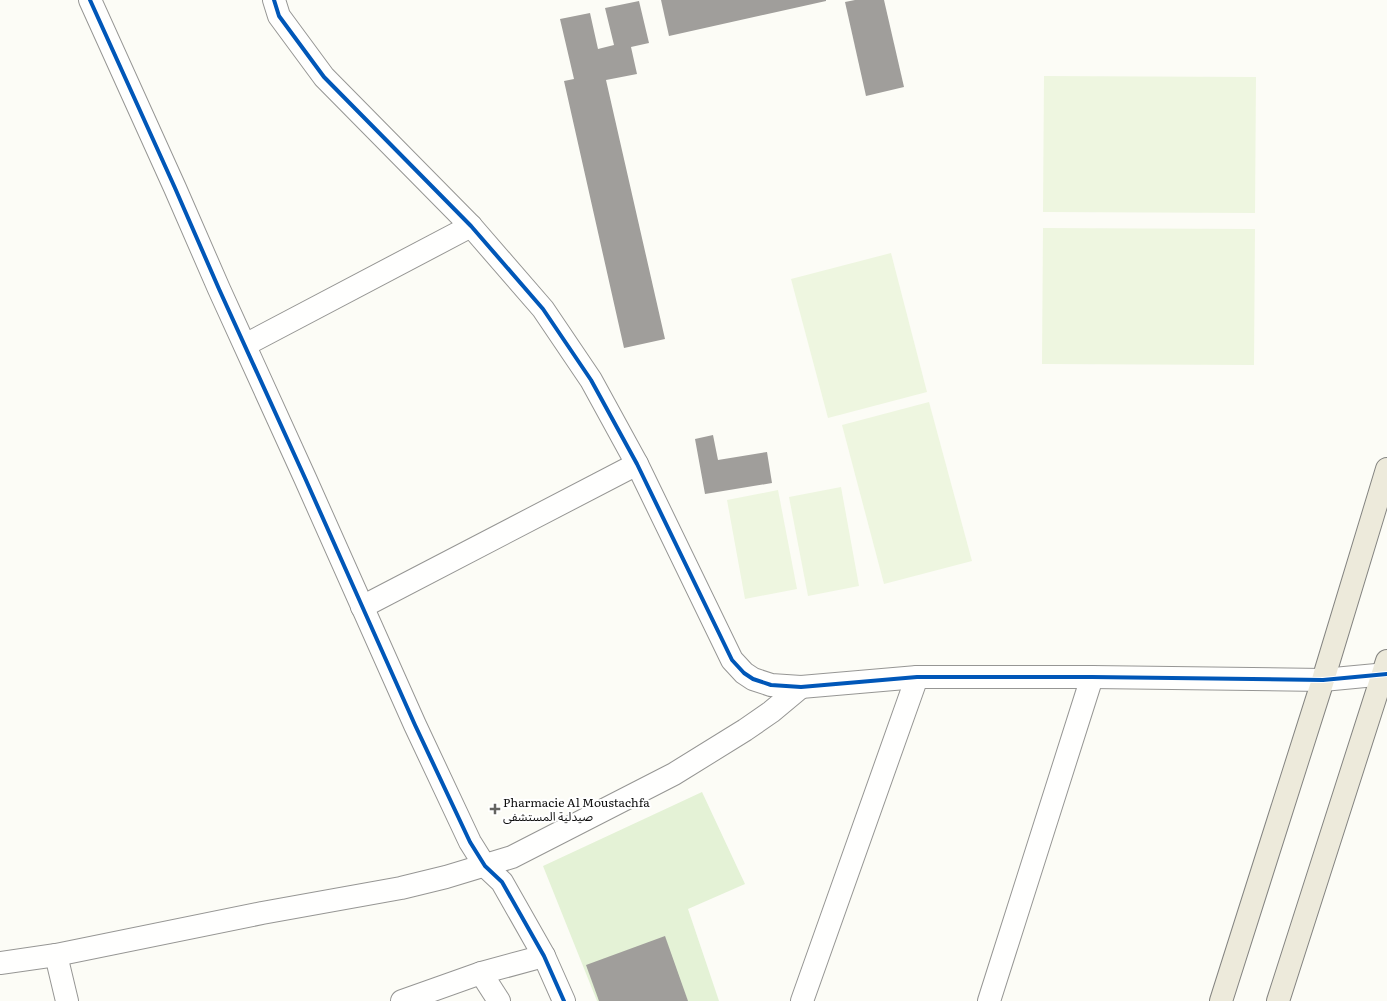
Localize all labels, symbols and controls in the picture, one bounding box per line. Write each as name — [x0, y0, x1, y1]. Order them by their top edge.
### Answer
place label: Pharmacie Al Moustachfa صيدلية المستشفى — [503, 793, 650, 825]
marker: Pharmacie Al Moustachfa صيدلية المستشفى — [490, 804, 500, 814]

